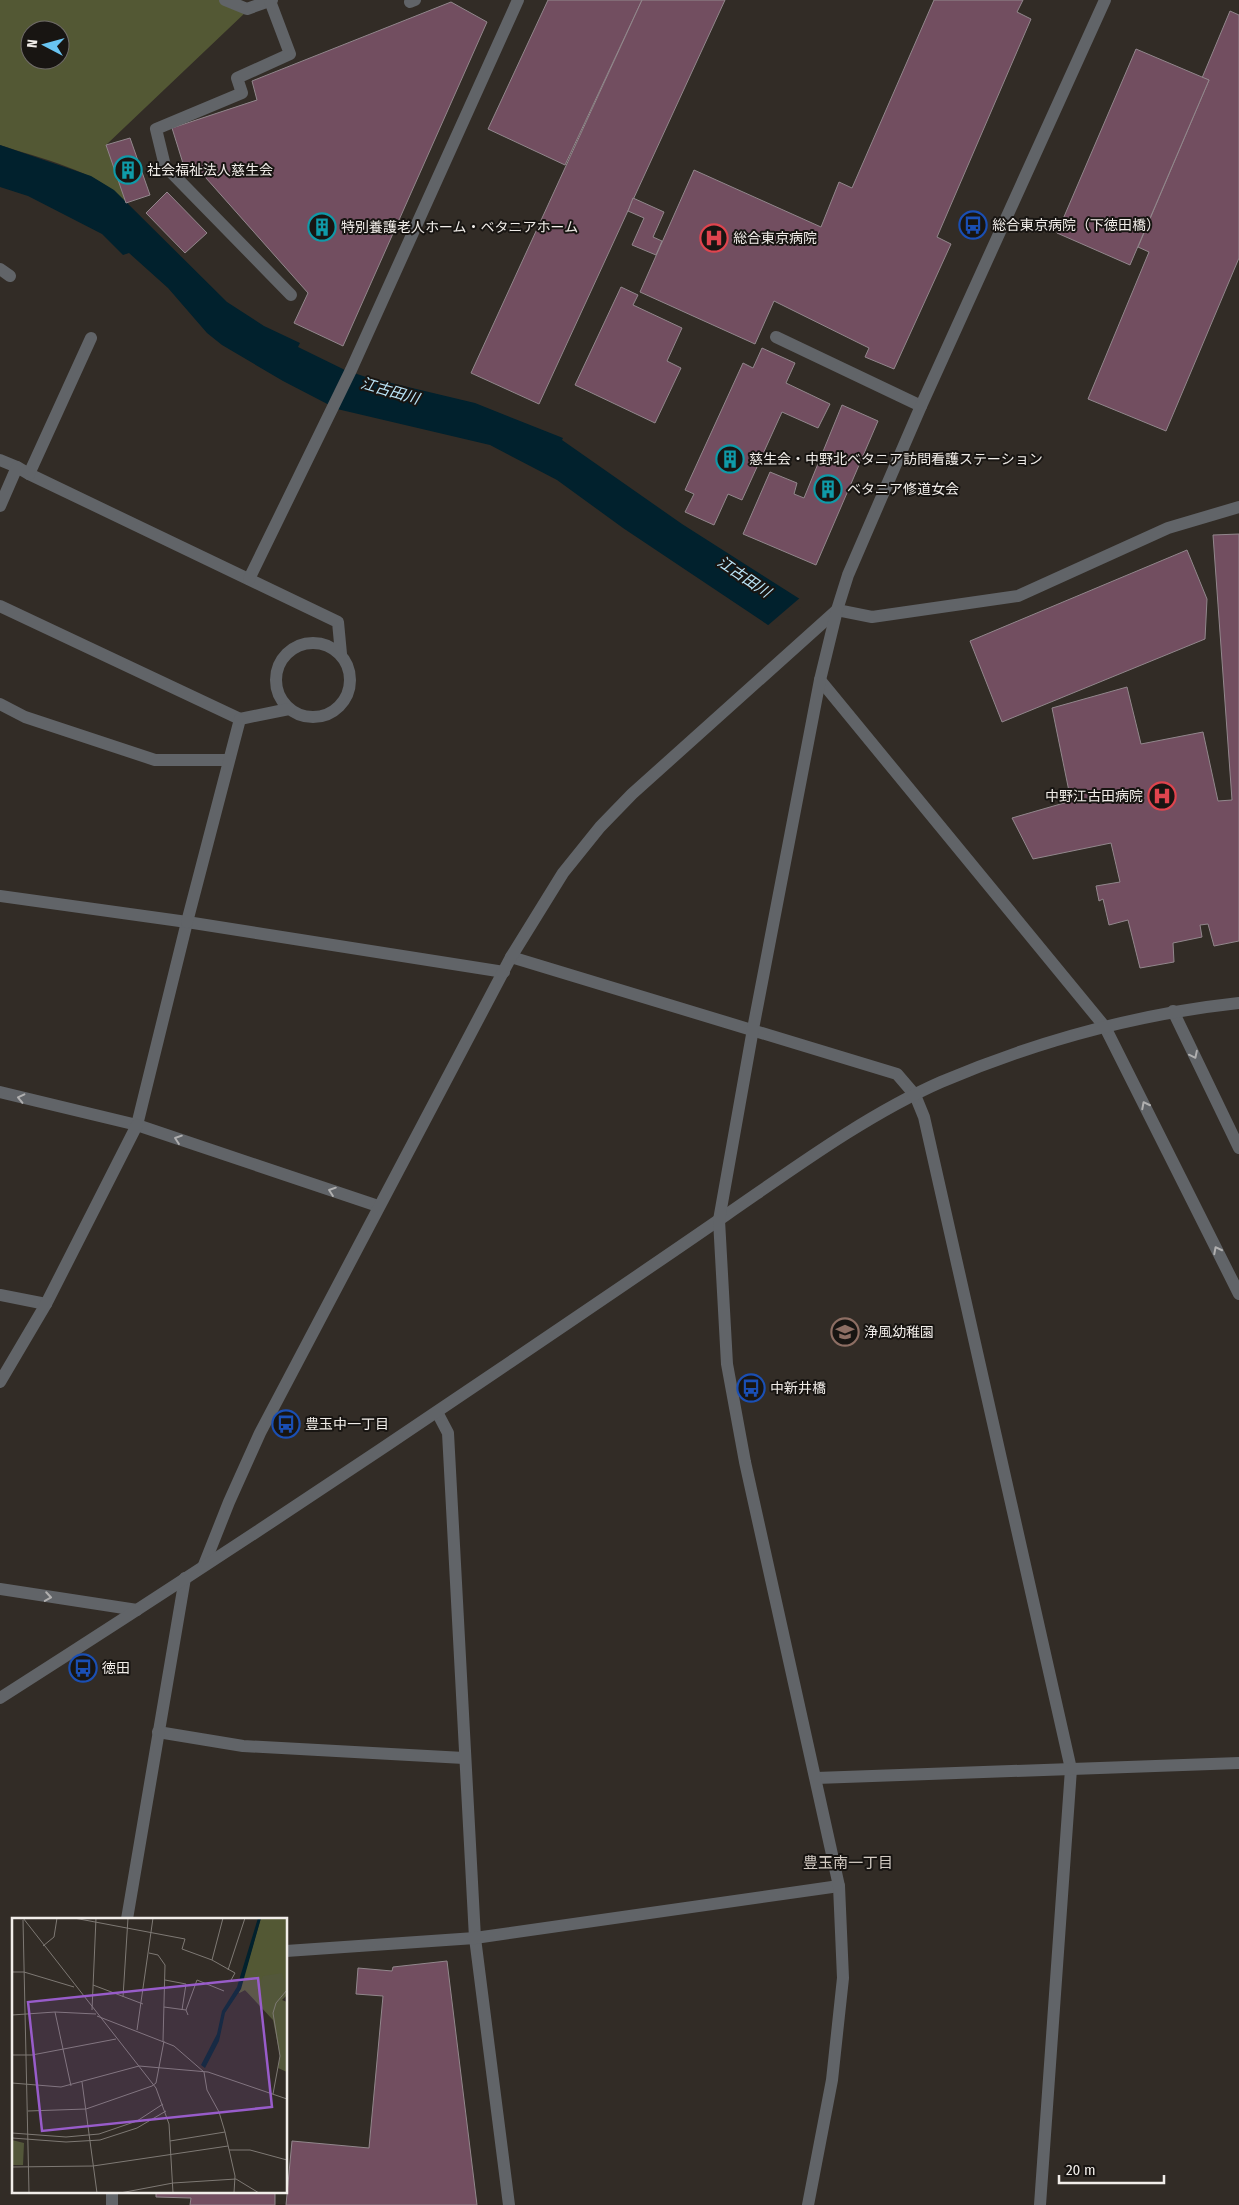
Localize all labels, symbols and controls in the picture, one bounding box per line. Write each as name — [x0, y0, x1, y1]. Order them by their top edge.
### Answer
north arrow — [20, 20, 70, 70]
text: N — [24, 39, 41, 49]
building icon: 社会福祉法人慈生会 — [113, 155, 143, 185]
place label: 社会福祉法人慈生会 — [147, 162, 273, 179]
bus stop icon: 総合東京病院（下徳田橋） — [958, 210, 988, 240]
building icon: 特別養護老人ホーム・ベタニアホーム — [307, 212, 337, 242]
place label: 総合東京病院（下徳田橋） — [992, 217, 1160, 234]
place label: 特別養護老人ホーム・ベタニアホーム — [341, 219, 578, 236]
hospital icon: 総合東京病院 — [699, 223, 729, 253]
place label: 総合東京病院 — [733, 230, 817, 247]
water label: 江古田川 — [359, 374, 423, 408]
building icon: 慈生会・中野北ベタニア訪問看護ステーション — [715, 444, 745, 474]
place label: 慈生会・中野北ベタニア訪問看護ステーション — [749, 451, 1043, 468]
building icon: ベタニア修道女会 — [813, 474, 843, 504]
place label: ベタニア修道女会 — [847, 481, 959, 498]
water label: 江古田川 — [714, 553, 776, 602]
hospital icon: 中野江古田病院 — [1147, 781, 1177, 811]
place label: 中野江古田病院 — [1045, 788, 1143, 805]
one-way arrow — [1188, 1050, 1198, 1059]
one-way arrow — [18, 1093, 26, 1103]
one-way arrow — [1140, 1101, 1151, 1110]
one-way arrow — [175, 1135, 183, 1145]
one-way arrow — [329, 1187, 337, 1197]
one-way arrow — [1213, 1247, 1223, 1256]
school or university icon: 浄風幼稚園 — [830, 1317, 860, 1347]
place label: 浄風幼稚園 — [864, 1324, 934, 1341]
bus stop icon: 中新井橋 — [736, 1373, 766, 1403]
place label: 中新井橋 — [770, 1380, 826, 1397]
bus stop icon: 豊玉中一丁目 — [271, 1409, 301, 1439]
place label: 豊玉中一丁目 — [305, 1416, 389, 1433]
one-way arrow — [44, 1591, 53, 1601]
bus stop icon: 徳田 — [68, 1653, 98, 1683]
place label: 徳田 — [102, 1660, 130, 1677]
district label: 豊玉南一丁目 — [803, 1854, 893, 1872]
inset map — [12, 1918, 288, 2192]
scale bar — [1059, 2152, 1164, 2184]
text: 20 m — [1066, 2161, 1096, 2179]

